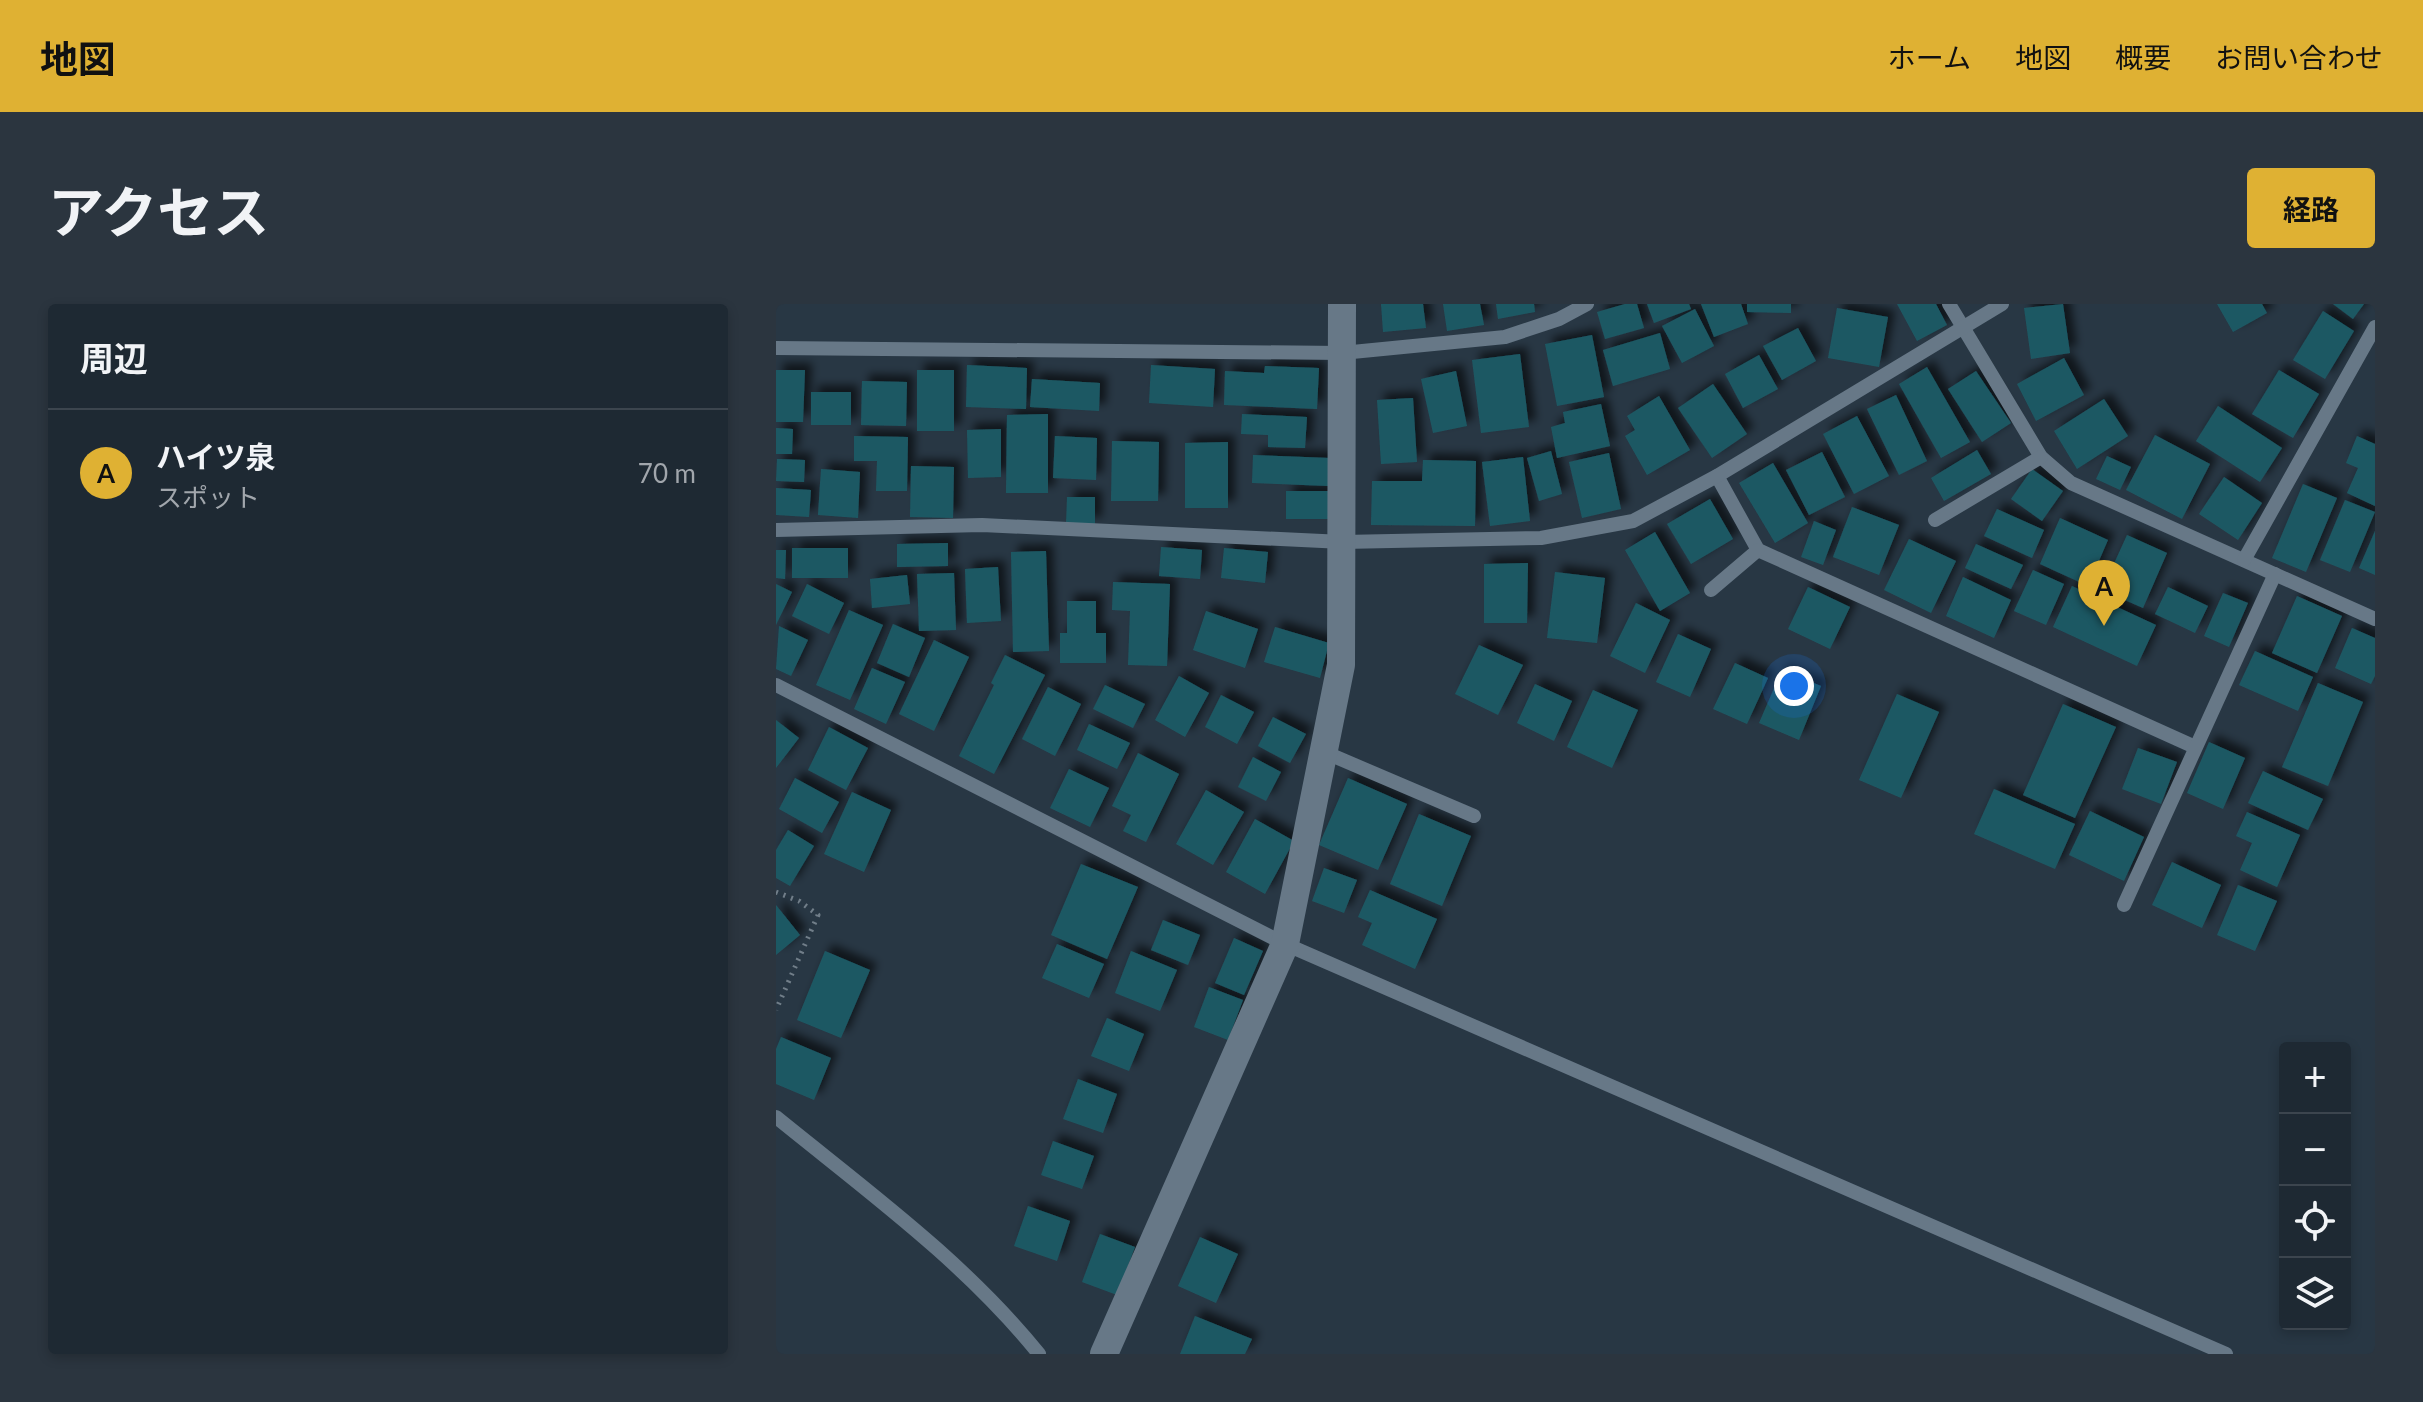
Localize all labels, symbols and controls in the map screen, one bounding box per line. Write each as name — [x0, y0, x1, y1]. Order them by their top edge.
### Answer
text: 地図 — [40, 35, 116, 81]
text: ホーム — [1888, 40, 1971, 74]
text: 地図 — [2015, 40, 2071, 74]
text: 概要 — [2115, 40, 2171, 74]
text: お問い合わせ — [2215, 40, 2383, 74]
button: 経路 — [2247, 168, 2375, 248]
text: アクセス — [48, 178, 269, 245]
text: 周辺 — [80, 337, 148, 378]
text: ハイツ泉 — [156, 438, 275, 474]
text: A — [97, 457, 115, 489]
text: 70 m — [638, 457, 696, 489]
text: スポット — [156, 481, 260, 513]
pin: A — [2078, 560, 2130, 626]
your location — [1774, 666, 1814, 706]
map controls — [2279, 1042, 2351, 1330]
button: + — [2279, 1042, 2351, 1114]
button: − — [2279, 1114, 2351, 1186]
button: locate — [2279, 1186, 2351, 1258]
button: layers — [2279, 1258, 2351, 1330]

